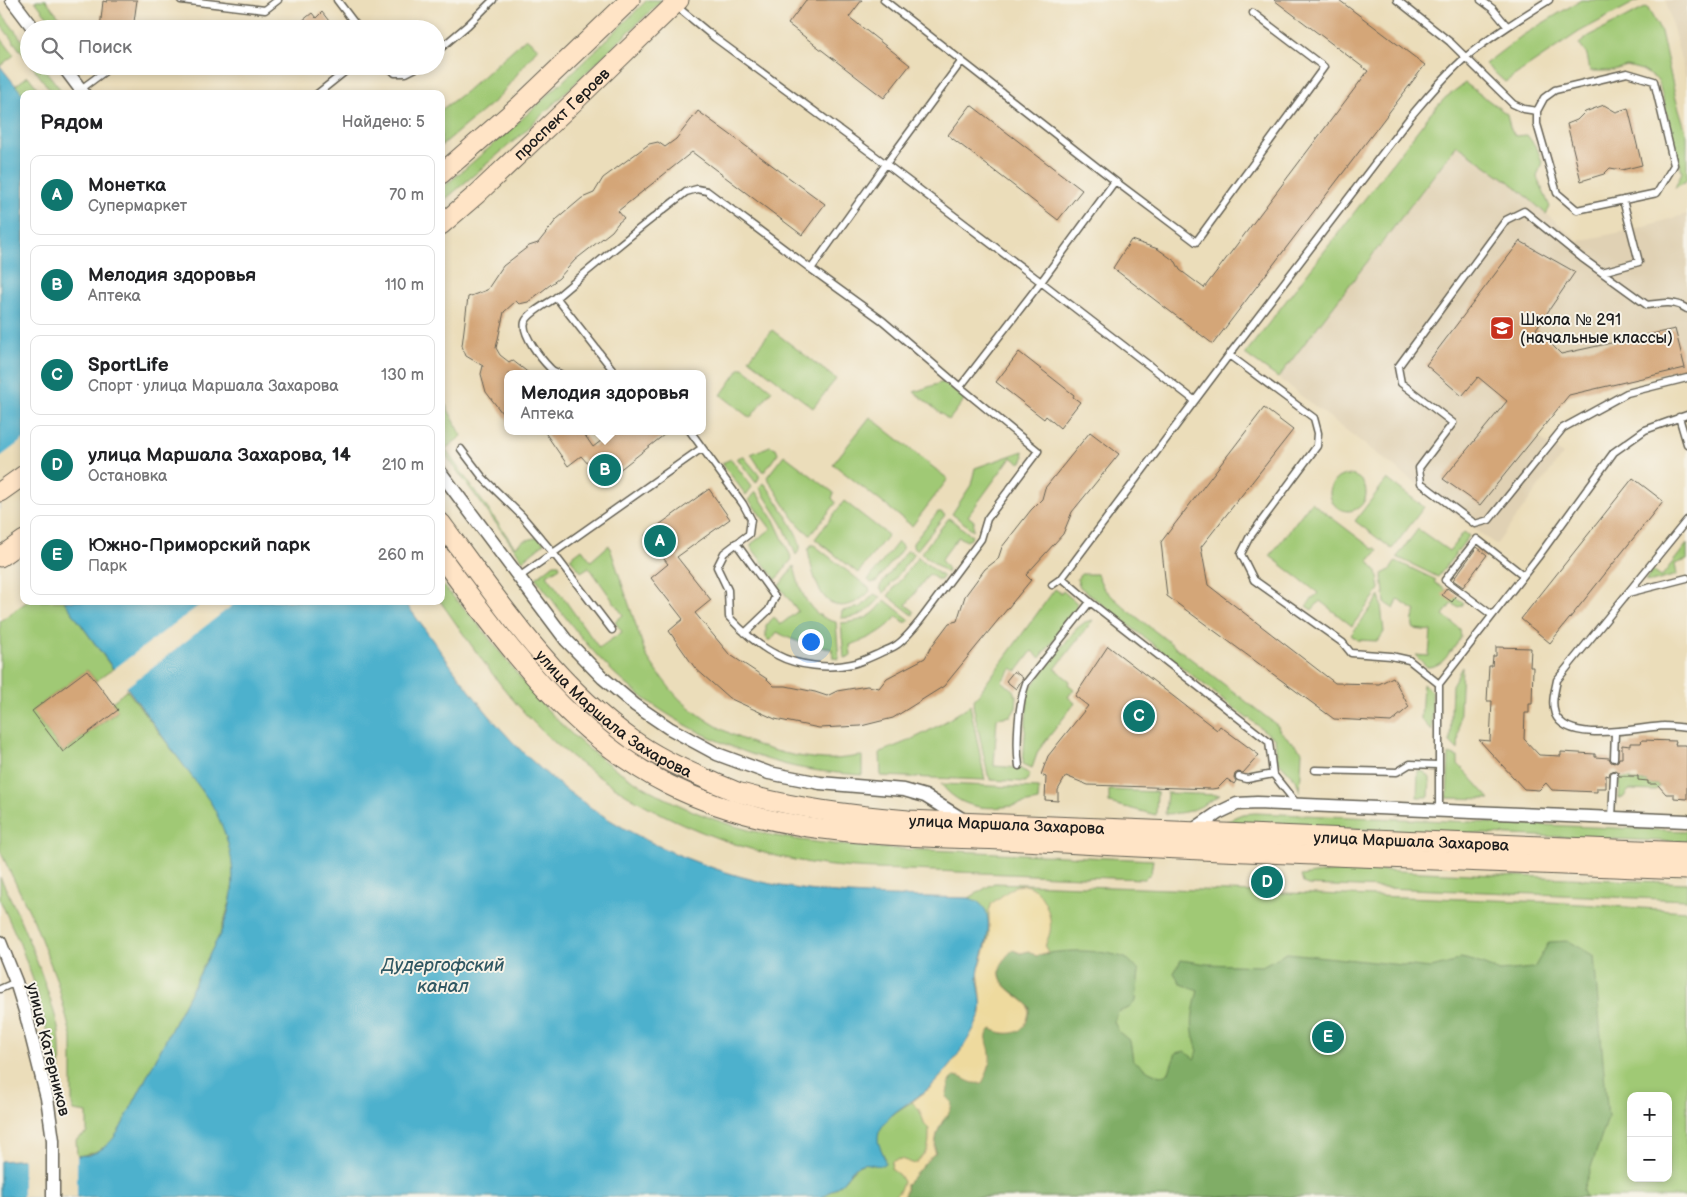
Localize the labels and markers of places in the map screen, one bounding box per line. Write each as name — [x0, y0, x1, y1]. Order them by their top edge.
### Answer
place label: Школа № 291 (начальные классы) — [1520, 311, 1673, 348]
school or university icon: Школа № 291 (начальные классы) — [1489, 315, 1515, 341]
pin: B — [589, 451, 621, 489]
pin: A — [644, 522, 676, 560]
pin: C — [1123, 697, 1155, 735]
pin: D — [1251, 863, 1283, 901]
pin: E — [1312, 1018, 1344, 1056]

